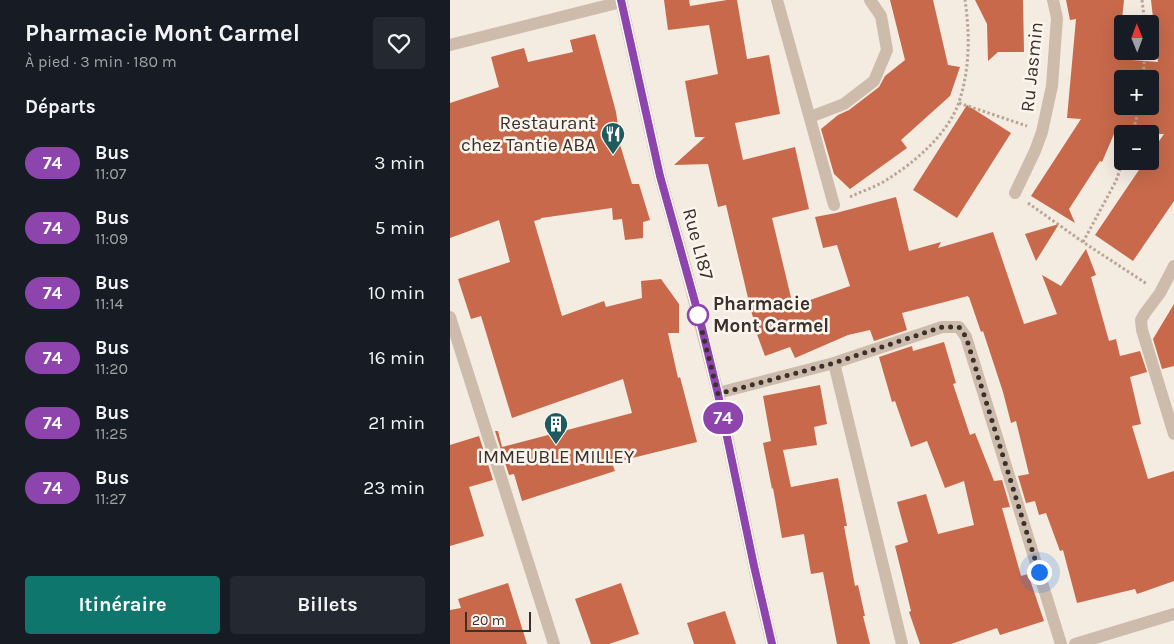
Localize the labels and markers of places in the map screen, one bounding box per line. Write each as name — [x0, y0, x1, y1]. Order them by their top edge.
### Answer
place label: Restaurant chez Tantie ABA — [461, 112, 596, 156]
restaurant icon: Restaurant chez Tantie ABA — [600, 121, 626, 155]
place label: Pharmacie Mont Carmel — [713, 293, 829, 337]
marker: Pharmacie Mont Carmel — [687, 304, 709, 326]
building icon: IMMEUBLE MILLEY — [543, 411, 569, 445]
place label: IMMEUBLE MILLEY — [478, 446, 635, 468]

